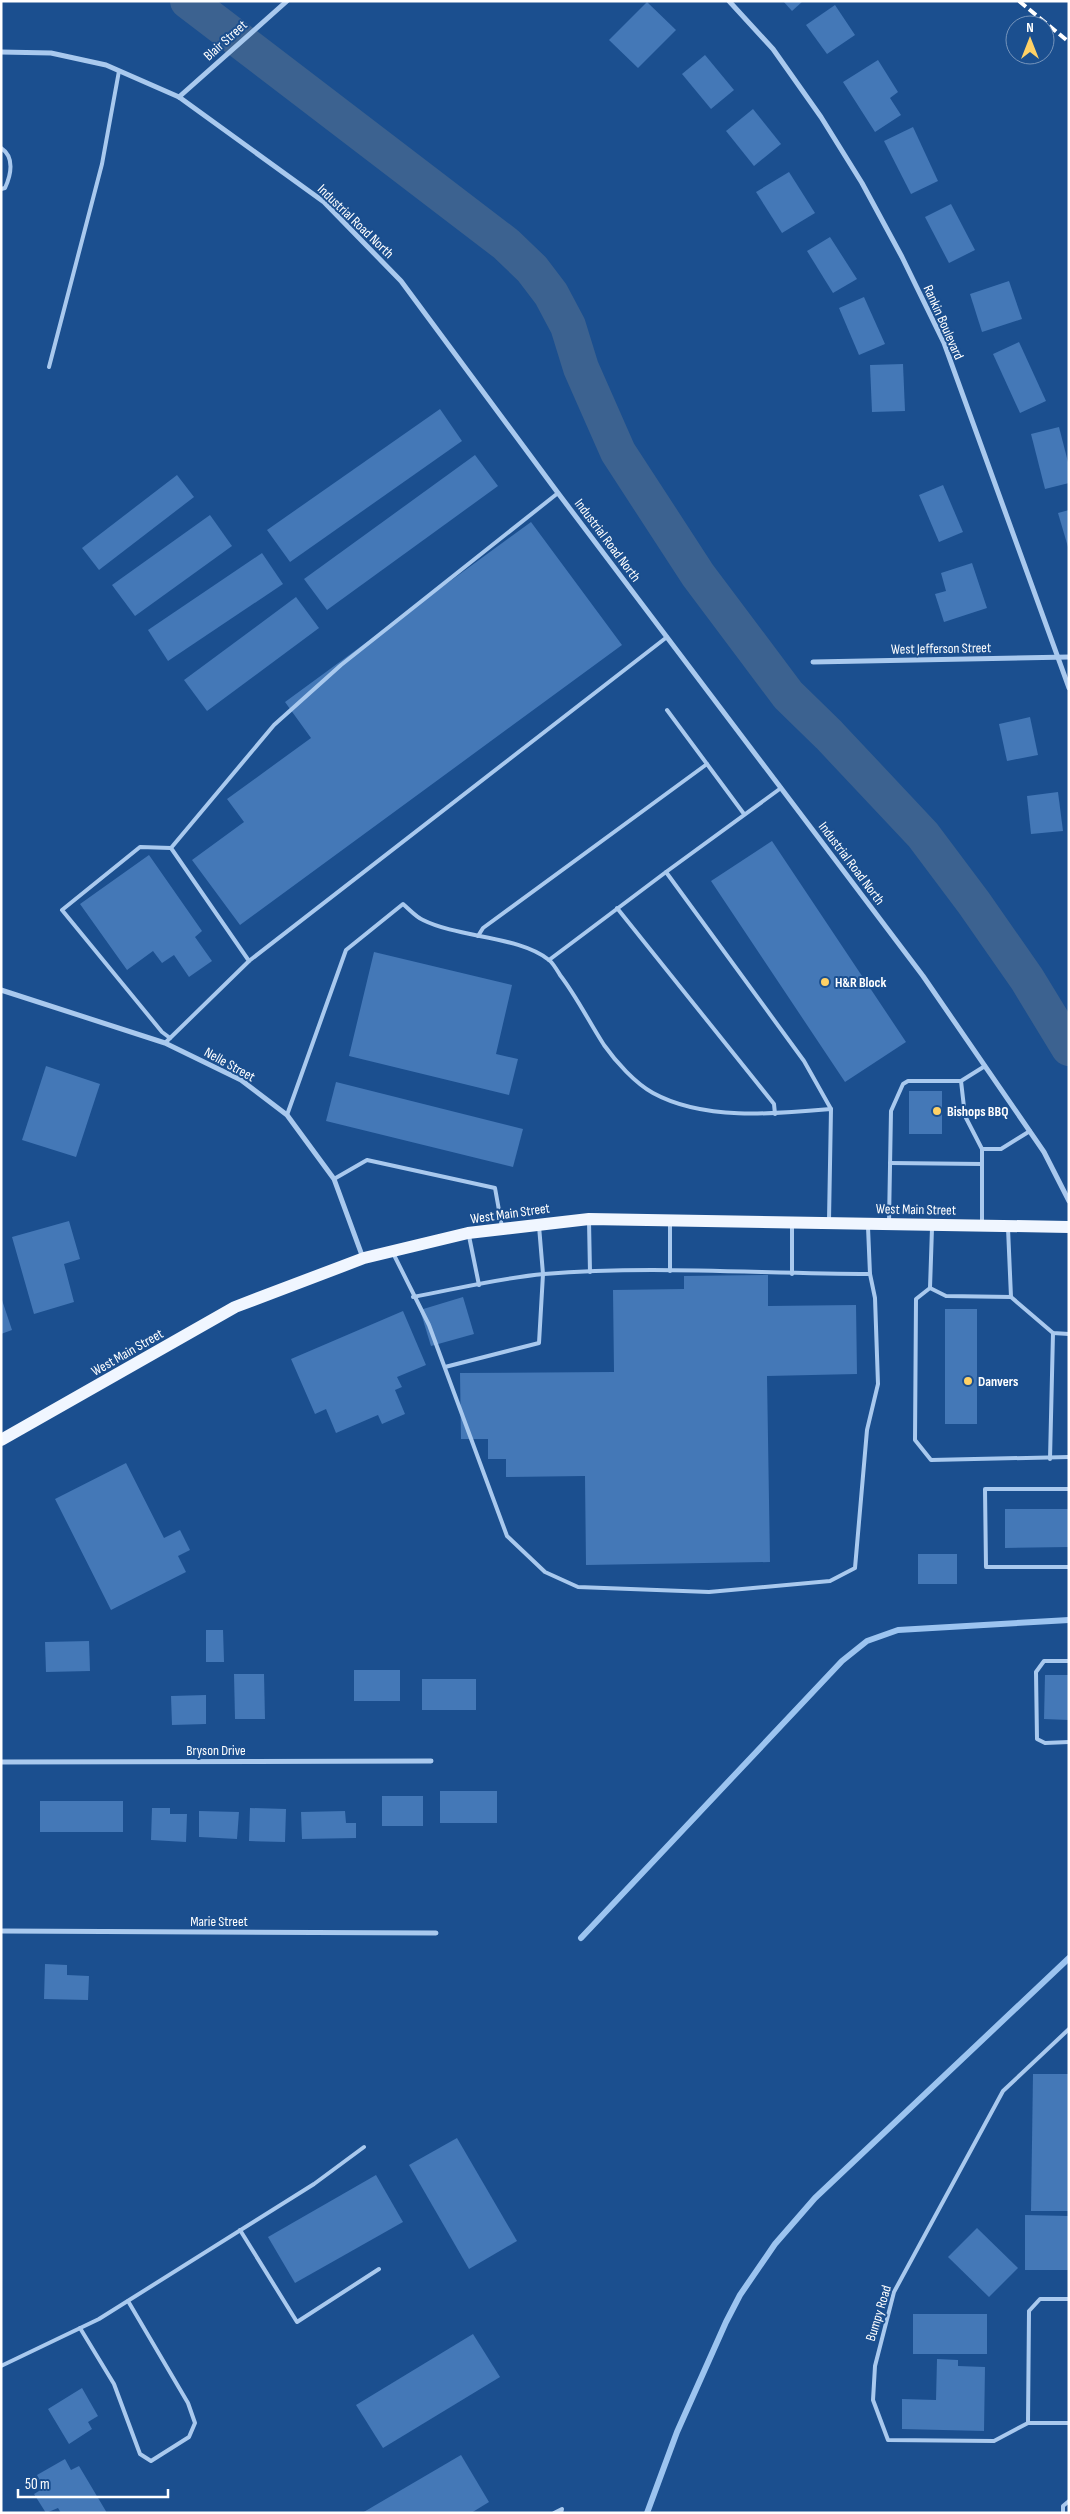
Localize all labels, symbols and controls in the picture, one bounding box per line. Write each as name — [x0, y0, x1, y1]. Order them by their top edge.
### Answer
north arrow — [1005, 15, 1055, 65]
street label: Blair Street — [200, 16, 251, 64]
text: N — [1026, 19, 1034, 36]
street label: Industrial Road North — [314, 181, 397, 262]
street label: Rankin Boulevard — [919, 282, 968, 362]
street label: Industrial Road North — [571, 495, 644, 585]
street label: West Jefferson Street — [891, 639, 991, 658]
street label: Industrial Road North — [815, 818, 888, 908]
place label: H&R Block — [835, 974, 886, 991]
marker: H&R Block — [819, 976, 831, 988]
street label: Nelle Street — [201, 1044, 258, 1085]
place label: Bishops BBQ — [947, 1103, 1008, 1120]
marker: Bishops BBQ — [931, 1105, 943, 1117]
street label: West Main Street — [469, 1200, 551, 1227]
street label: West Main Street — [876, 1200, 956, 1219]
street label: West Main Street — [88, 1325, 166, 1380]
place label: Danvers — [978, 1373, 1018, 1390]
marker: Danvers — [962, 1375, 974, 1387]
street label: Bryson Drive — [186, 1742, 246, 1759]
street label: Marie Street — [190, 1913, 248, 1930]
street label: Bumpy Road — [862, 2283, 895, 2343]
scale bar — [18, 2466, 168, 2498]
text: 50 m — [25, 2475, 50, 2494]

